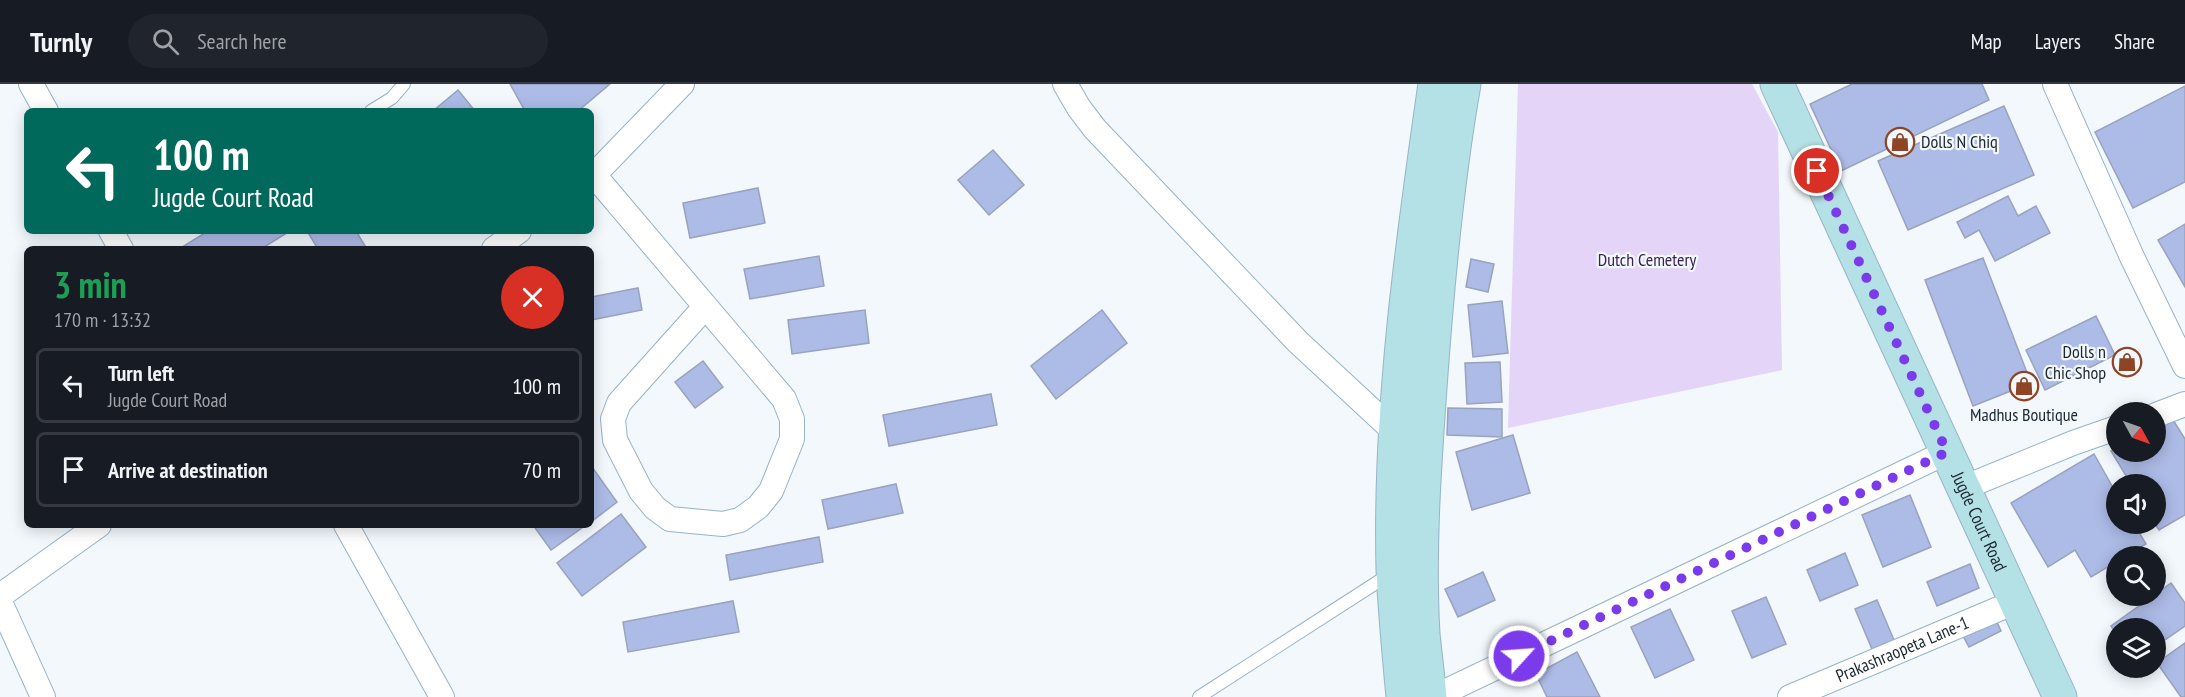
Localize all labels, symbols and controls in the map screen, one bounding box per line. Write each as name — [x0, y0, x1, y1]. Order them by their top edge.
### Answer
search box — [128, 14, 548, 68]
text: Turnly — [30, 23, 92, 60]
icon: search — [149, 25, 182, 58]
text: Search here — [197, 27, 287, 55]
text: Map — [1971, 28, 2002, 55]
text: Layers — [2035, 28, 2081, 55]
text: Share — [2114, 28, 2155, 55]
shop icon: Dolls N Chiq — [1884, 126, 1916, 158]
text: 100 m — [153, 127, 250, 182]
place label: Dolls N Chiq — [1921, 130, 1998, 153]
icon: left — [54, 132, 132, 210]
pin — [1791, 145, 1842, 196]
icon: arrive — [1800, 154, 1833, 187]
text: Jugde Court Road — [153, 180, 314, 214]
park label: Dutch Cemetery — [1598, 248, 1696, 271]
text: 3 min — [54, 261, 127, 308]
button: close — [501, 266, 564, 329]
text: 170 m · 13:32 — [54, 307, 151, 333]
place label: Dolls n Chic Shop — [2045, 340, 2106, 384]
shop icon: Dolls n Chic Shop — [2111, 346, 2143, 378]
text: Turn left — [108, 359, 174, 387]
icon: left — [57, 369, 90, 402]
shop icon: Madhus Boutique — [2008, 370, 2040, 402]
text: 100 m — [512, 372, 561, 400]
text: Jugde Court Road — [108, 387, 227, 413]
north arrow — [2106, 402, 2166, 462]
map controls — [2106, 402, 2166, 678]
place label: Madhus Boutique — [1970, 403, 2078, 426]
icon: arrive — [57, 453, 90, 486]
text: Arrive at destination — [108, 456, 268, 484]
text: 70 m — [522, 456, 561, 484]
street label: Jugde Court Road — [1946, 467, 2012, 575]
button: sound — [2106, 474, 2166, 534]
button: search — [2106, 546, 2166, 606]
street label: Prakashraopeta Lane-1 — [1832, 611, 1972, 687]
button: layers — [2106, 618, 2166, 678]
position arrow — [1487, 624, 1551, 688]

